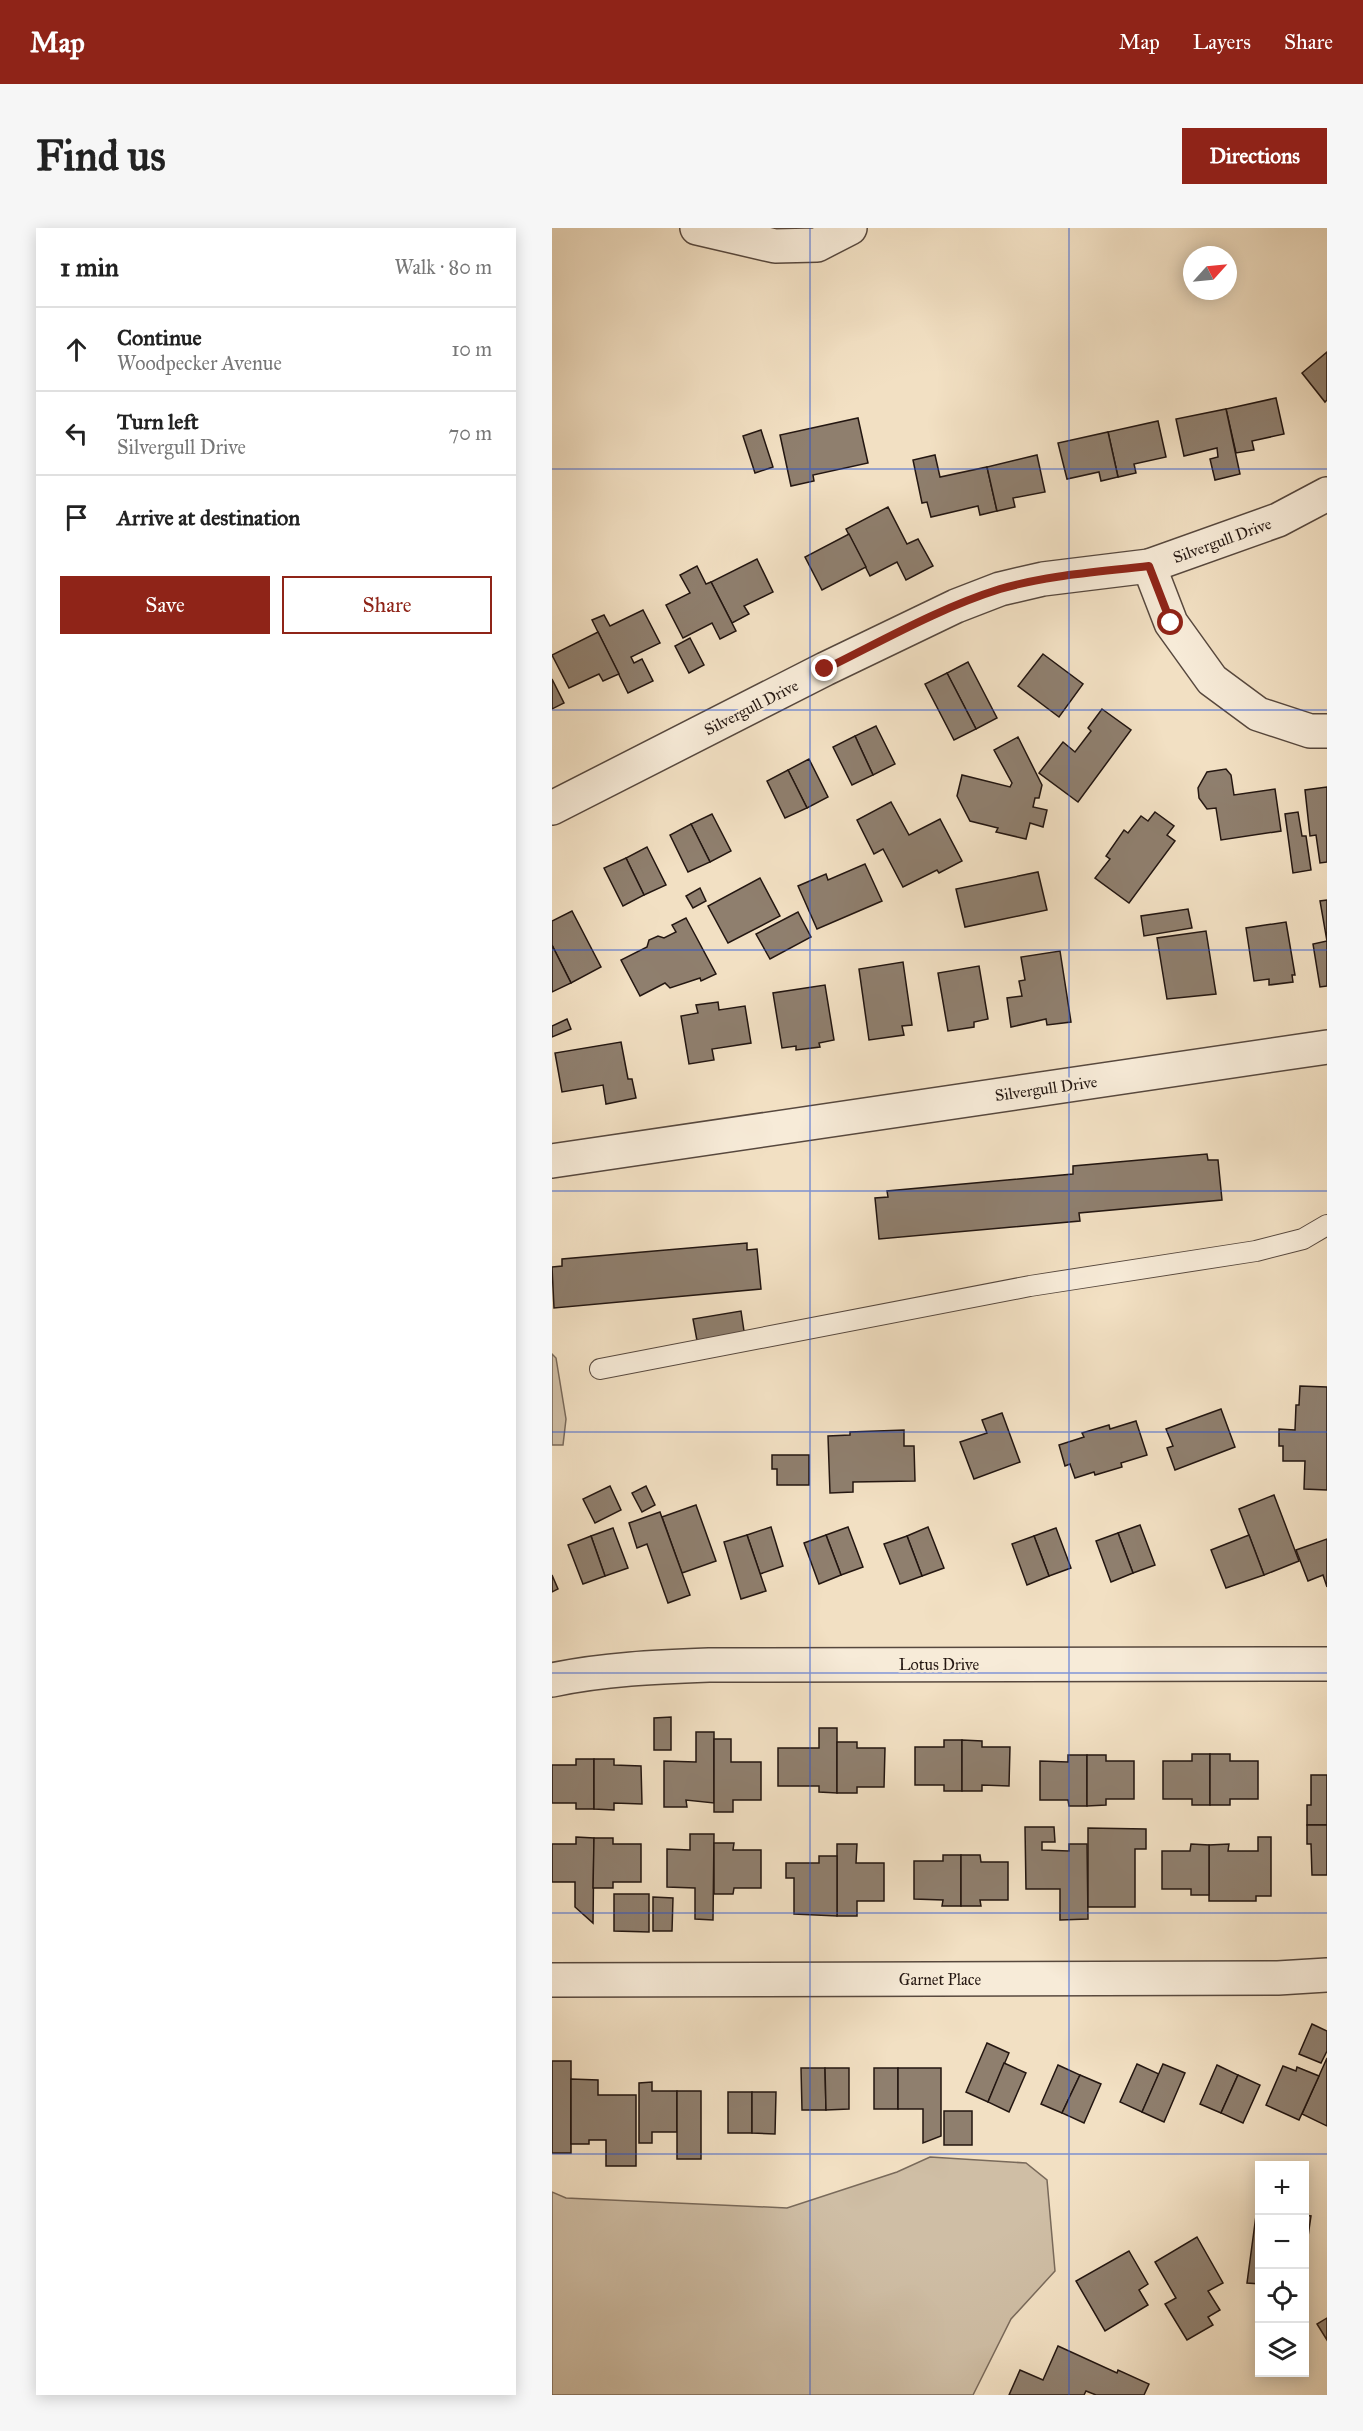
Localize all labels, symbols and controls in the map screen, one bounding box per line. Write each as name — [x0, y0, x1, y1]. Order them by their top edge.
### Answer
text: Map — [30, 25, 85, 60]
text: Map — [1119, 29, 1160, 55]
text: Layers — [1193, 29, 1251, 55]
text: Share — [1284, 29, 1333, 55]
button: Directions — [1182, 128, 1327, 184]
text: Find us — [36, 130, 166, 182]
north arrow — [1183, 246, 1237, 300]
text: 1 min — [60, 251, 119, 283]
text: Walk · 80 m — [394, 255, 492, 279]
text: Continue — [117, 324, 202, 351]
icon: ahead — [60, 333, 93, 366]
text: 10 m — [451, 337, 492, 361]
text: Woodpecker Avenue — [117, 351, 282, 375]
text: Turn left — [117, 408, 199, 435]
icon: left — [60, 417, 93, 450]
text: 70 m — [449, 421, 492, 445]
text: Silvergull Drive — [117, 435, 246, 459]
icon: arrive — [60, 501, 93, 534]
text: Arrive at destination — [117, 504, 300, 531]
street label: Silvergull Drive — [1170, 514, 1275, 568]
button: Save — [60, 576, 270, 634]
button: Share — [282, 576, 492, 634]
route start — [1157, 609, 1183, 635]
route end — [811, 655, 837, 681]
street label: Silvergull Drive — [701, 675, 802, 740]
street label: Silvergull Drive — [994, 1072, 1099, 1106]
street label: Lotus Drive — [899, 1655, 980, 1674]
street label: Garnet Place — [899, 1970, 982, 1989]
map controls — [1255, 2161, 1309, 2377]
button: + — [1255, 2161, 1309, 2215]
button: − — [1255, 2215, 1309, 2269]
button: locate — [1255, 2269, 1309, 2323]
button: layers — [1255, 2323, 1309, 2377]

